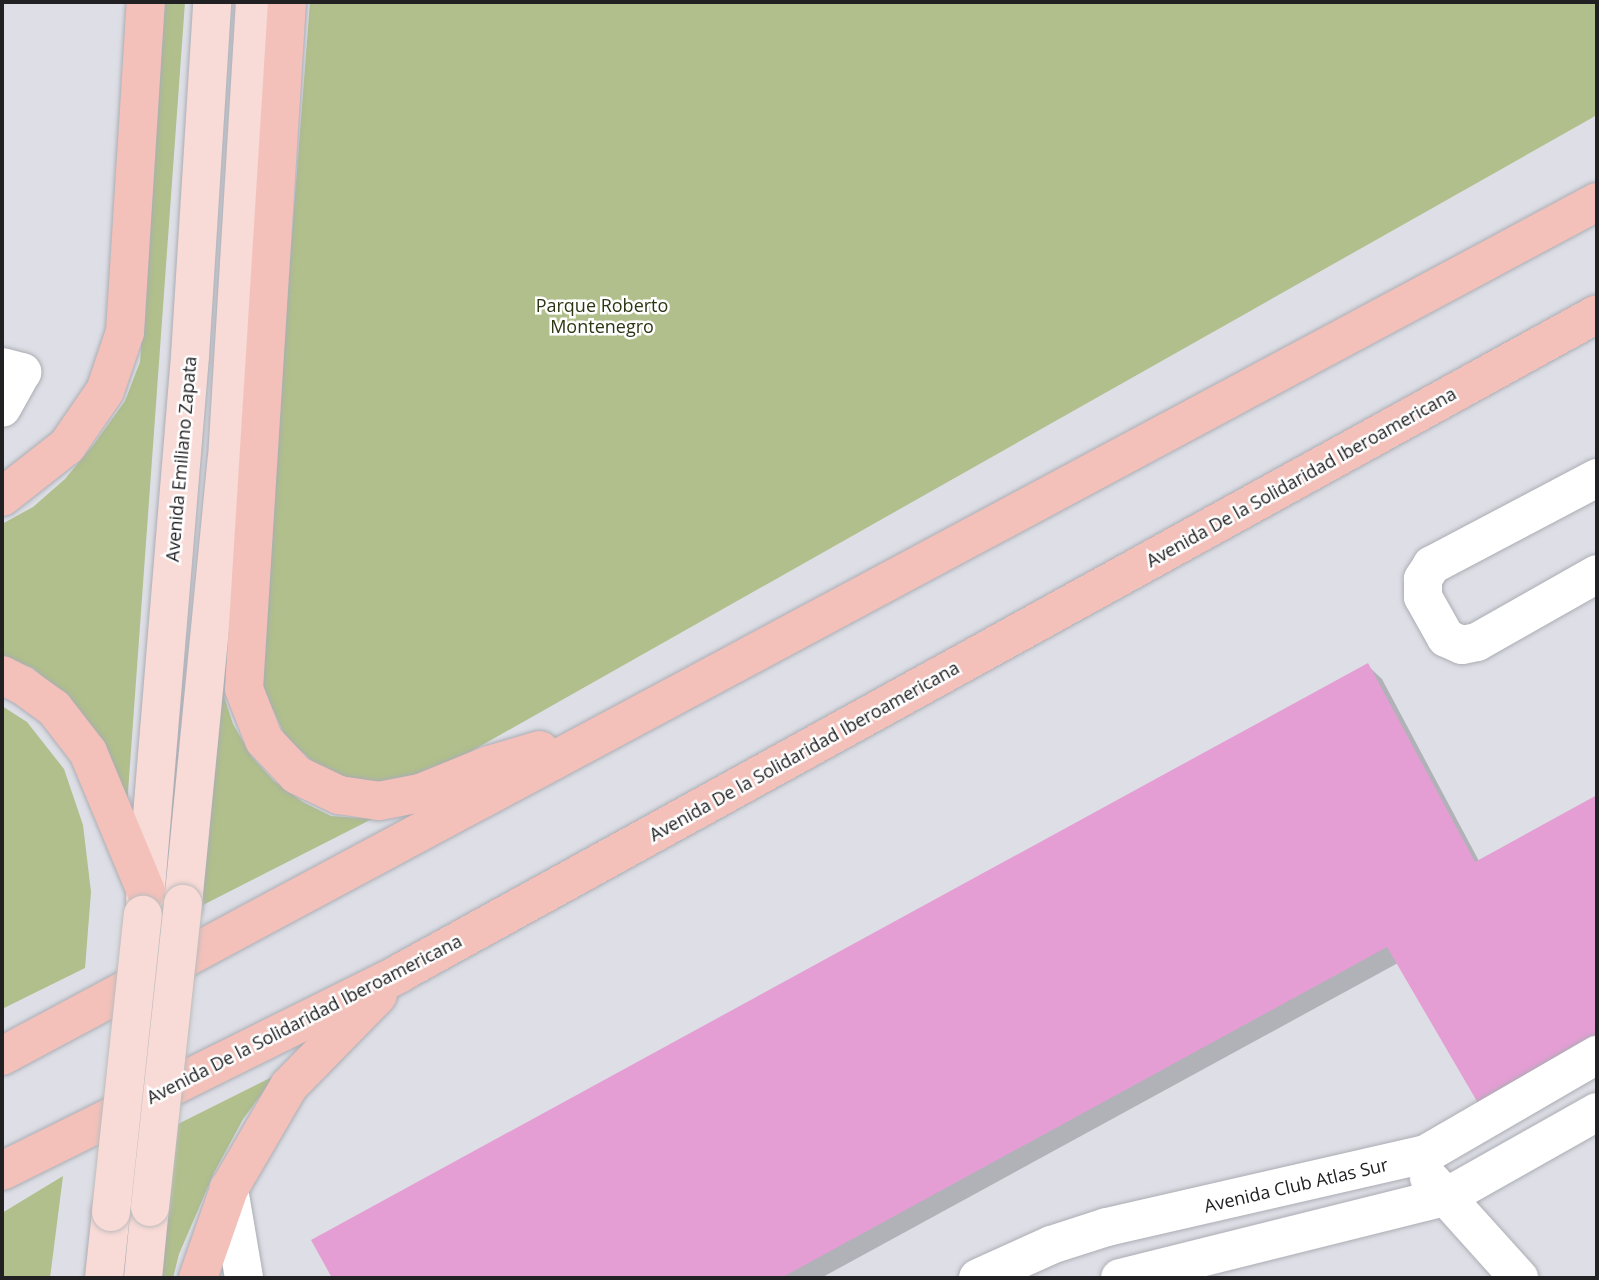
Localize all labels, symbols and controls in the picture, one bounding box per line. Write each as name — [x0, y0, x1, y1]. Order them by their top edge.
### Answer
park label: Parque Roberto Montenegro — [536, 295, 668, 338]
street label: Avenida Emiliano Zapata — [161, 355, 201, 563]
street label: Avenida De la Solidaridad Iberoamericana — [1142, 382, 1460, 572]
street label: Avenida De la Solidaridad Iberoamericana — [645, 656, 963, 846]
street label: Avenida De la Solidaridad Iberoamericana — [143, 930, 465, 1108]
street label: Avenida Club Atlas Sur — [1202, 1153, 1390, 1217]

